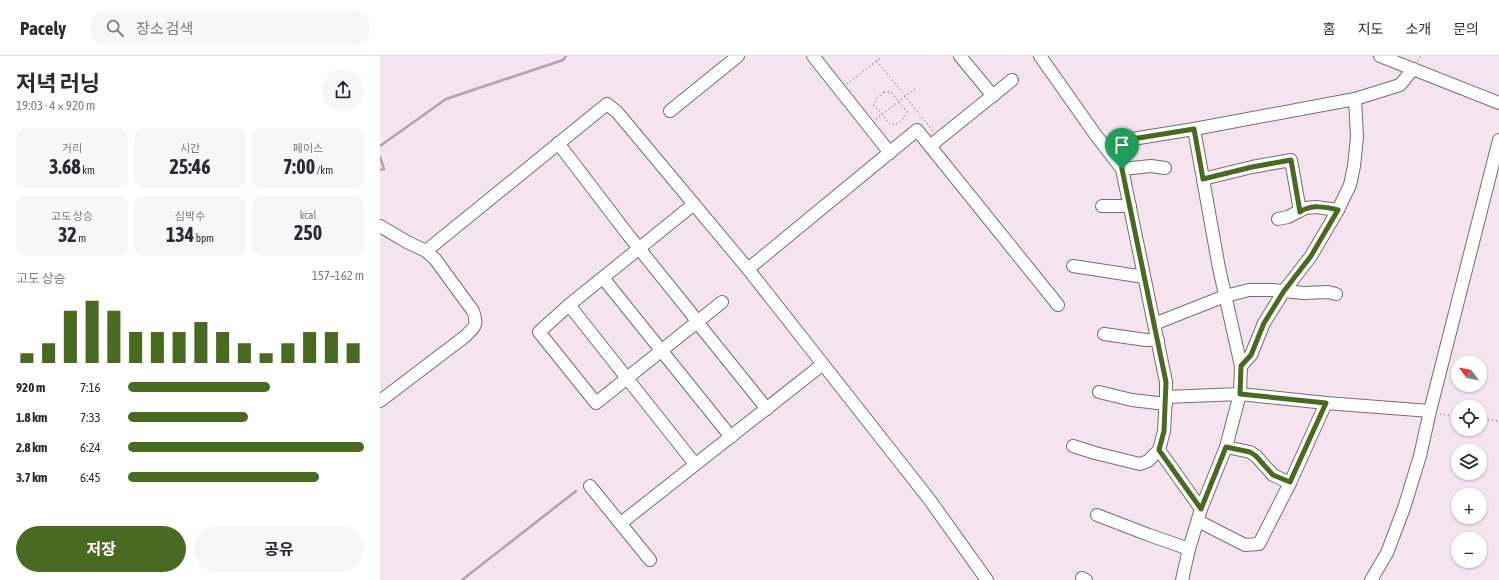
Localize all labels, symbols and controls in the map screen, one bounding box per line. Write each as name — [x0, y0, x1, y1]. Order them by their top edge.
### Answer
search box — [90, 10, 370, 46]
text: Pacely — [20, 17, 66, 39]
icon: search — [104, 17, 126, 39]
text: 장소 검색 — [136, 20, 193, 37]
text: 홈 — [1323, 21, 1336, 37]
text: 지도 — [1358, 21, 1383, 37]
text: 소개 — [1405, 21, 1431, 37]
text: 문의 — [1453, 21, 1479, 37]
button: share — [322, 69, 364, 111]
text: 저녁 러닝 — [16, 70, 100, 96]
text: 19:03 · 4 × 920 m — [16, 98, 95, 113]
pin — [1105, 128, 1139, 169]
icon: arrive — [1111, 134, 1133, 156]
text: 거리 — [62, 142, 82, 154]
text: 시간 — [180, 142, 200, 154]
text: 페이스 — [293, 142, 323, 154]
text: 3.68 — [49, 155, 81, 178]
text: 25:46 — [169, 155, 211, 178]
text: 7:00 — [283, 155, 315, 178]
text: km — [81, 164, 95, 176]
text: /km — [315, 164, 333, 176]
text: kcal — [300, 209, 316, 221]
text: 고도 상승 — [51, 210, 93, 222]
text: 심박수 — [175, 210, 205, 222]
text: 250 — [294, 221, 322, 244]
text: 32 — [58, 223, 77, 246]
text: 134 — [166, 223, 194, 246]
text: m — [77, 232, 86, 244]
text: bpm — [194, 232, 214, 244]
text: 157–162 m — [312, 268, 364, 283]
text: 고도 상승 — [16, 271, 66, 286]
north arrow — [1451, 356, 1487, 392]
map controls — [1451, 356, 1487, 568]
text: 920 m — [16, 380, 45, 395]
text: 7:16 — [80, 380, 101, 395]
button: locate — [1451, 400, 1487, 436]
text: 1.8 km — [16, 410, 47, 425]
text: 7:33 — [80, 410, 101, 425]
text: 2.8 km — [16, 440, 47, 455]
text: 6:24 — [80, 440, 101, 455]
button: layers — [1451, 444, 1487, 480]
text: 3.7 km — [16, 470, 47, 485]
text: 6:45 — [80, 470, 101, 485]
button: + — [1451, 488, 1487, 524]
button: 저장 — [16, 526, 186, 572]
button: 공유 — [194, 526, 364, 572]
button: − — [1451, 532, 1487, 568]

